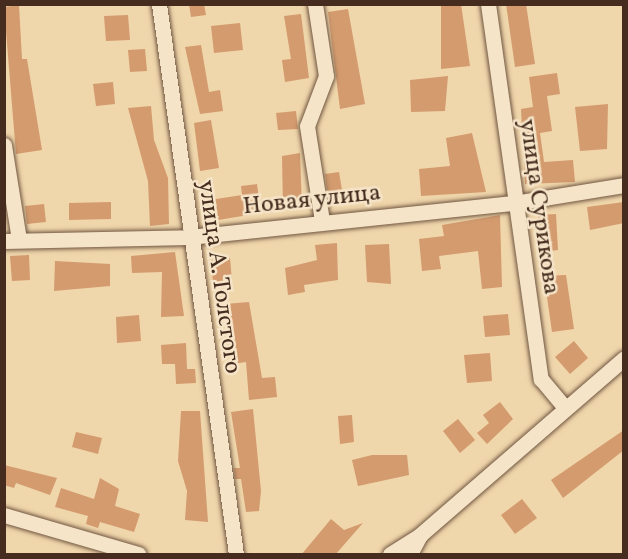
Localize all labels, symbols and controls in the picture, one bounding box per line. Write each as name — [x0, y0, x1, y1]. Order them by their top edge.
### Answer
street label: улица Сурикова — [511, 117, 565, 297]
street label: улица А. Толстого — [190, 178, 246, 376]
street label: Новая улица — [241, 179, 383, 223]

